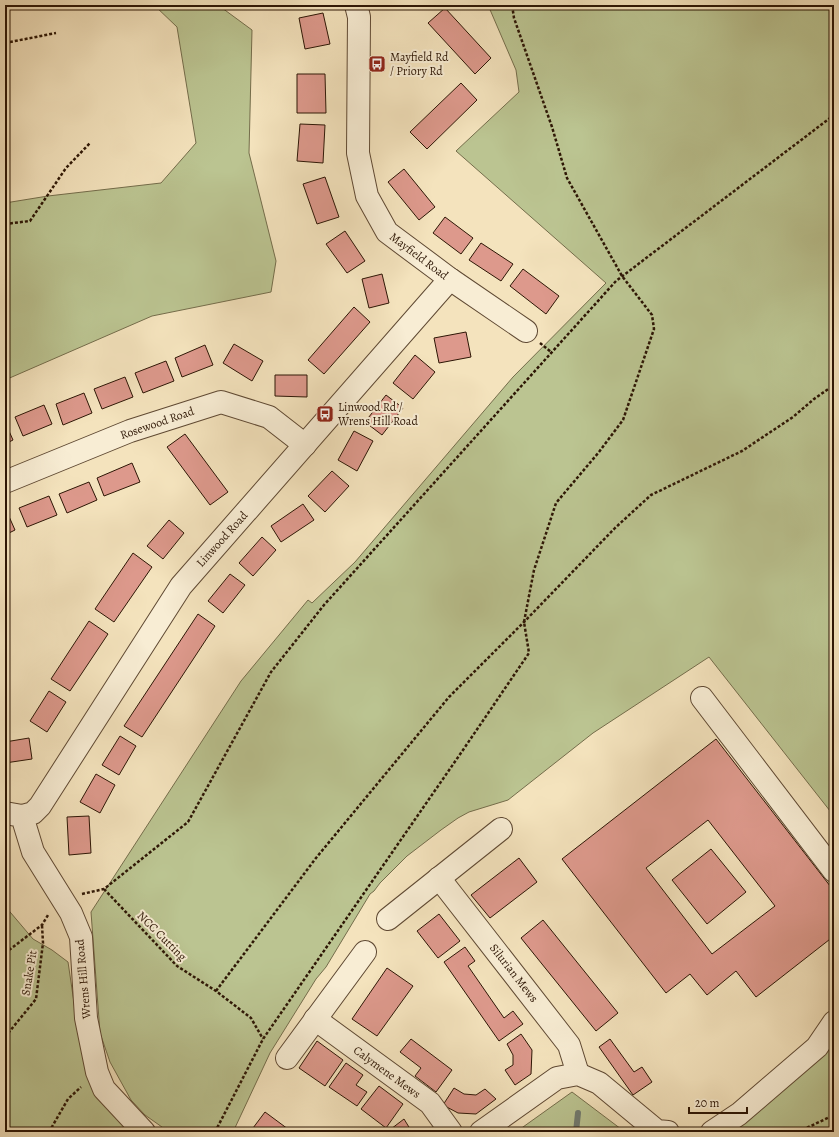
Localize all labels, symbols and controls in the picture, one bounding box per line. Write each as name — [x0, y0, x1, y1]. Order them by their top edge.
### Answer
place label: Mayfield Rd / Priory Rd — [390, 49, 449, 79]
bus stop icon: Mayfield Rd / Priory Rd — [367, 54, 387, 74]
street label: Mayfield Road — [386, 229, 452, 284]
place label: Linwood Rd / Wrens Hill Road — [337, 399, 418, 429]
street label: Rosewood Road — [118, 403, 197, 443]
bus stop icon: Linwood Rd / Wrens Hill Road — [315, 404, 335, 424]
street label: Linwood Road — [193, 507, 252, 570]
street label: NCC Cutting — [134, 908, 190, 964]
street label: Wrens Hill Road — [72, 938, 95, 1020]
street label: Silurian Mews — [486, 940, 542, 1006]
street label: Snake Pit — [18, 949, 40, 997]
street label: Calymene Mews — [350, 1042, 424, 1102]
scale bar — [689, 1089, 747, 1115]
text: 20 m — [695, 1095, 719, 1111]

